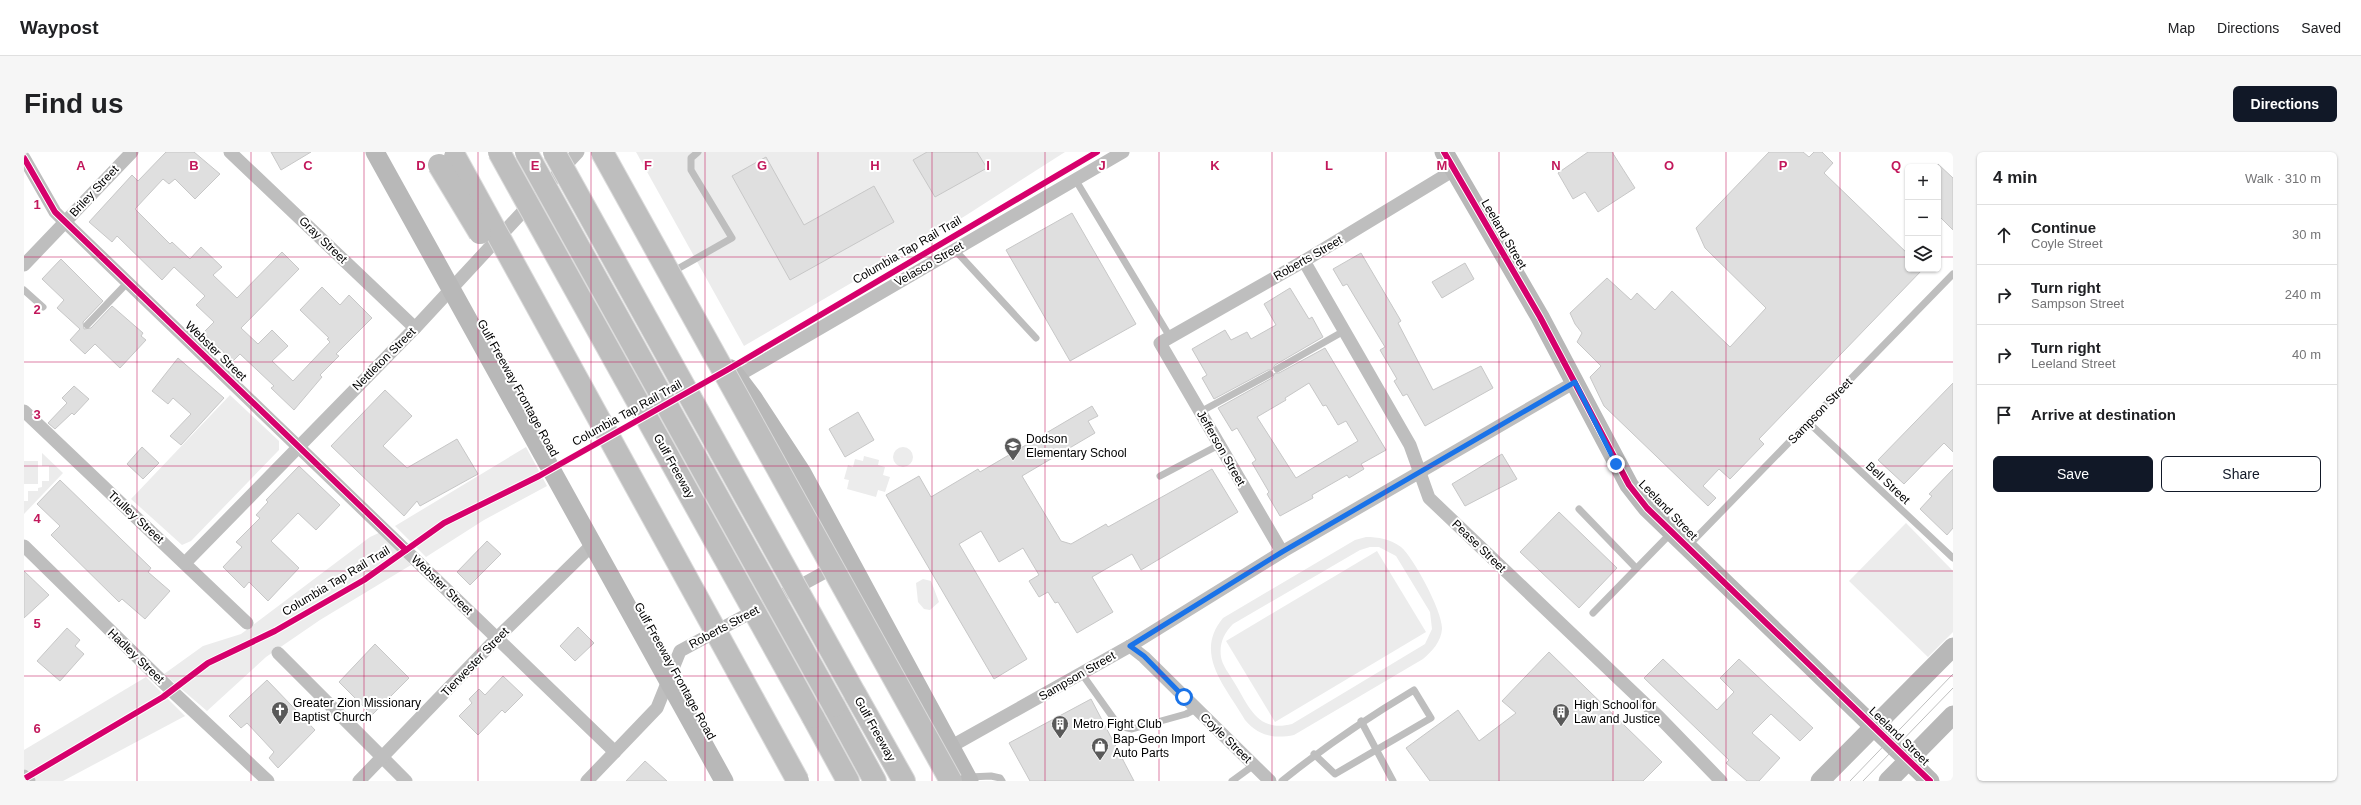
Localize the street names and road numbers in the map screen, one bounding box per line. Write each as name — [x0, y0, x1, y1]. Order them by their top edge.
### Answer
street label: Briley Street — [67, 162, 122, 220]
street label: Leeland Street — [1478, 197, 1530, 272]
street label: Columbia Tap Rail Trail — [850, 213, 964, 287]
street label: Gray Street — [296, 214, 350, 267]
street label: Roberts Street — [1271, 232, 1346, 283]
street label: Velasco Street — [892, 238, 967, 289]
street label: Gulf Freeway Frontage Road — [474, 317, 562, 459]
street label: Webster Street — [182, 318, 250, 384]
street label: Nettleton Street — [350, 324, 419, 393]
street label: Sampson Street — [1785, 375, 1855, 447]
street label: Columbia Tap Rail Trail — [570, 377, 684, 449]
street label: Jefferson Street — [1194, 408, 1249, 489]
street label: Gulf Freeway — [651, 431, 697, 501]
street label: Bell Street — [1863, 459, 1914, 507]
street label: Leeland Street — [1636, 477, 1701, 543]
street label: Trulley Street — [105, 488, 167, 547]
street label: Pease Street — [1449, 517, 1509, 576]
street label: Columbia Tap Rail Trail — [280, 543, 392, 619]
street label: Webster Street — [408, 552, 476, 618]
street label: Gulf Freeway Frontage Road — [631, 600, 719, 742]
street label: Roberts Street — [687, 602, 762, 651]
street label: Tierwester Street — [438, 624, 512, 700]
street label: Hadley Street — [105, 626, 167, 687]
street label: Sampson Street — [1036, 648, 1118, 704]
street label: Gulf Freeway — [852, 694, 898, 764]
street label: Leeland Street — [1866, 704, 1932, 769]
street label: Coyle Street — [1197, 710, 1255, 766]

